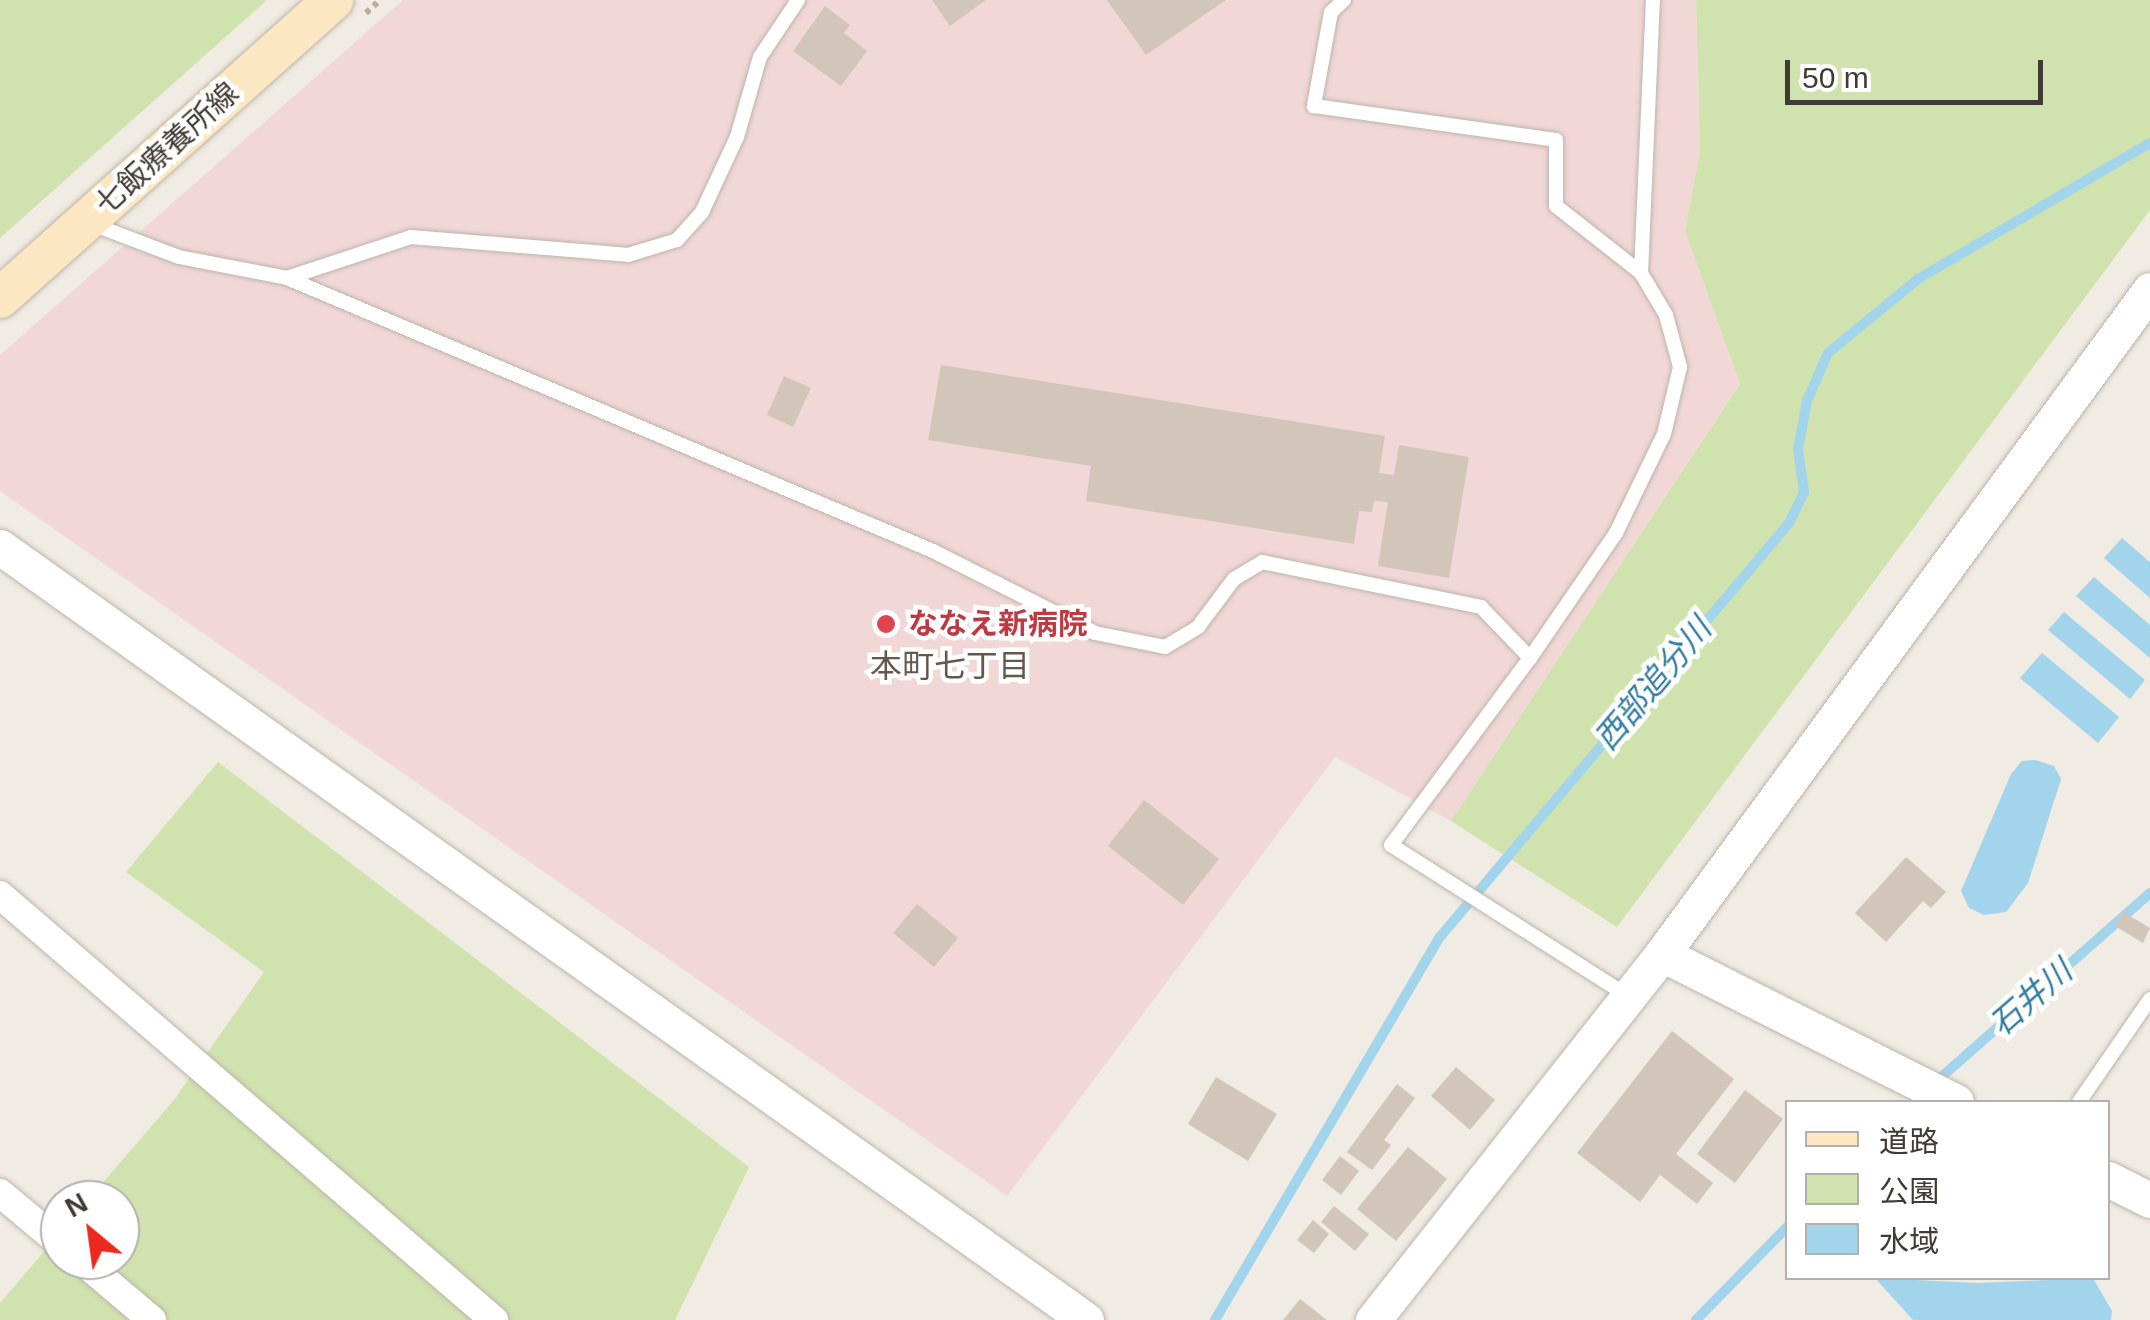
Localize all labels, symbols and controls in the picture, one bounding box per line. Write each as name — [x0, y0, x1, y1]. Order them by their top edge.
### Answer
scale bar — [1790, 40, 2048, 102]
text: 50 m — [1802, 61, 1869, 94]
street label: 七飯療養所線 — [88, 75, 246, 223]
place label: ななえ新病院 — [908, 606, 1088, 642]
water label: 西部追分川 — [1587, 610, 1719, 758]
marker: ななえ新病院 — [873, 611, 899, 637]
district label: 本町七丁目 — [870, 647, 1030, 685]
water label: 石井川 — [1982, 952, 2080, 1044]
legend — [1785, 1100, 2110, 1280]
text: 道路 — [1879, 1125, 1939, 1158]
text: 公園 — [1879, 1175, 1939, 1208]
north arrow — [40, 1180, 140, 1280]
text: N — [60, 1187, 93, 1224]
text: 水域 — [1879, 1225, 1939, 1258]

